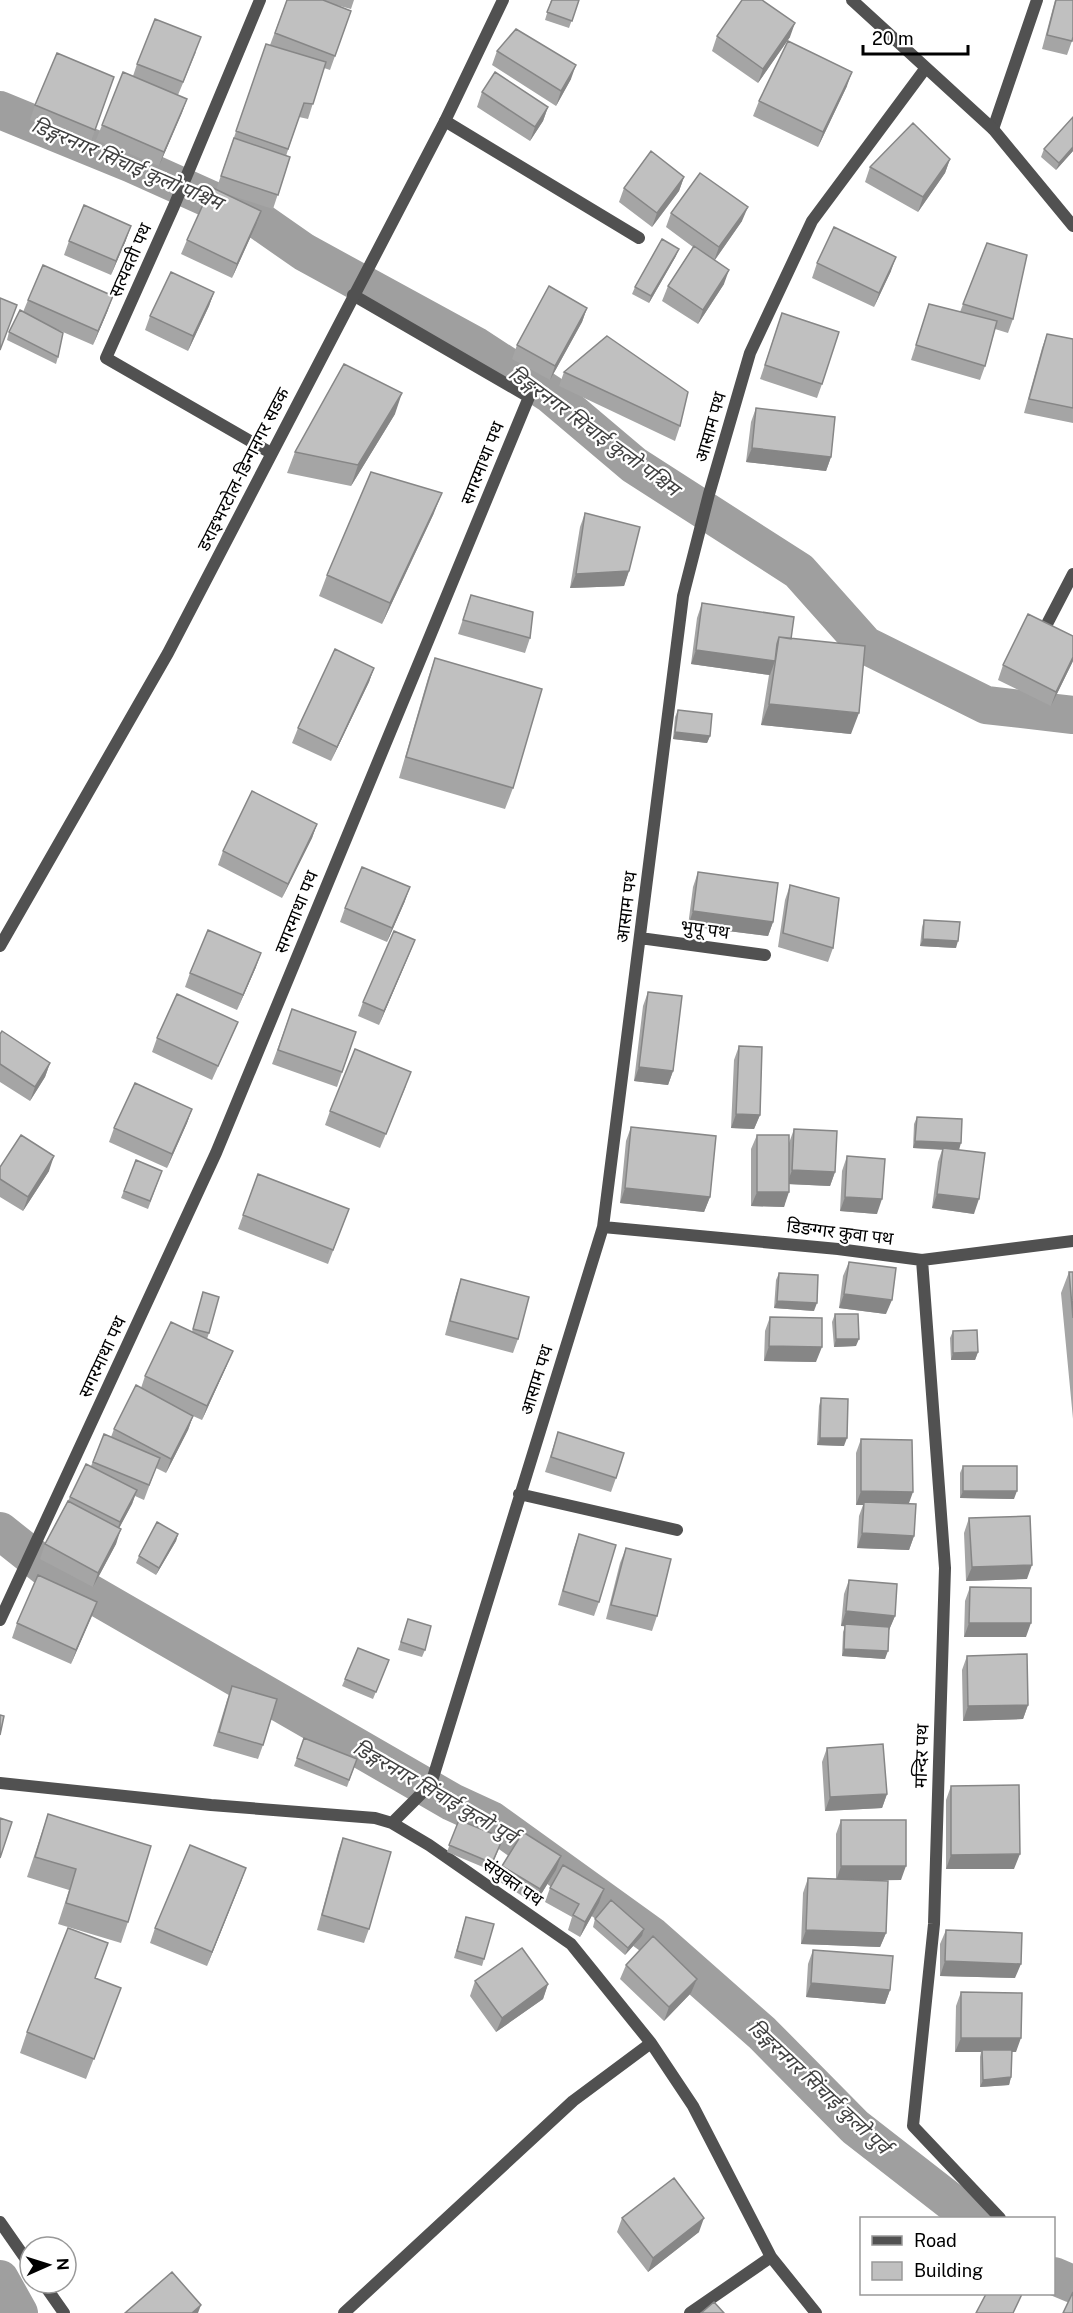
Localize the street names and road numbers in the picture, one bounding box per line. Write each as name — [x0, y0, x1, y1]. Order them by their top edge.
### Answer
street label: सत्यवती पथ — [104, 219, 156, 300]
street label: डराइभरटोल-डिन्गनगर सडक — [192, 383, 294, 555]
street label: आसाम पथ — [690, 389, 730, 465]
street label: सगरमाथा पथ — [456, 418, 508, 507]
street label: सगरमाथा पथ — [270, 867, 322, 956]
street label: आसाम पथ — [611, 869, 641, 944]
street label: भुपू पथ — [679, 915, 731, 945]
street label: डिङग्गर कुवा पथ — [785, 1215, 895, 1251]
street label: सगरमाथा पथ — [74, 1313, 130, 1401]
street label: आसाम पथ — [515, 1342, 557, 1418]
street label: मन्दिर पथ — [909, 1723, 933, 1788]
street label: संयुक्त पथ — [478, 1854, 548, 1912]

